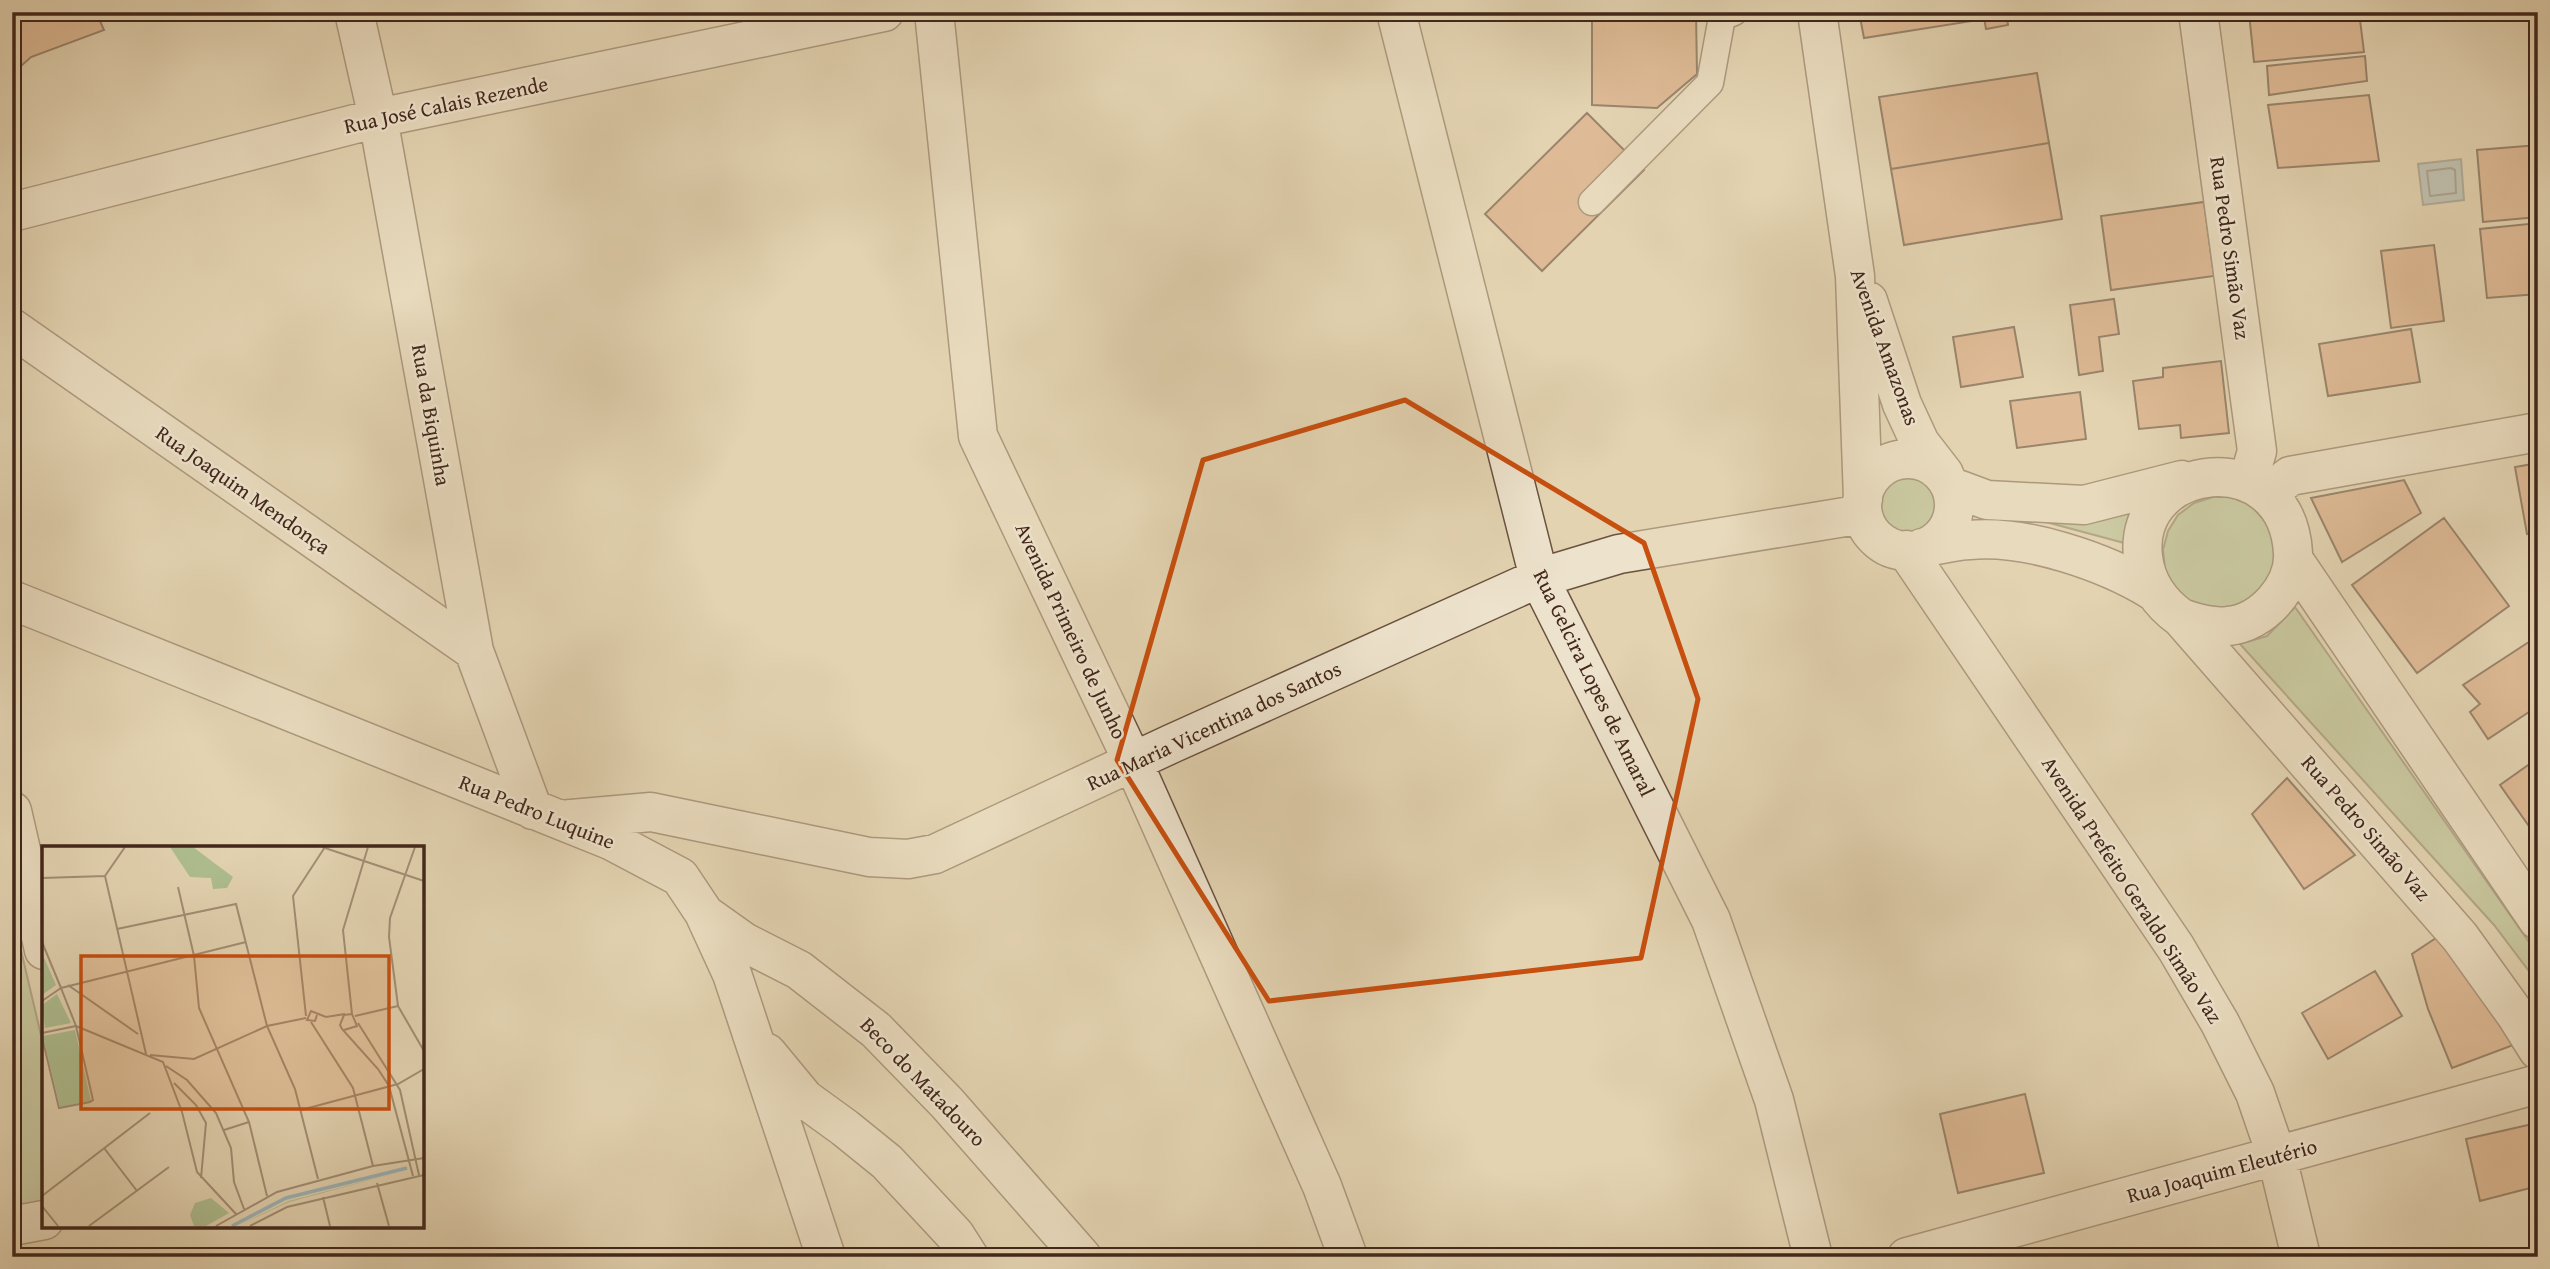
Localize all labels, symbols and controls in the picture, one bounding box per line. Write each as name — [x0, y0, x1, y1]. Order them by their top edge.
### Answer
street label: Rua José Calais Rezende — [341, 68, 551, 141]
street label: Rua Pedro Simão Vaz — [2202, 155, 2259, 341]
street label: Avenida Amazonas — [1843, 264, 1928, 430]
street label: Rua da Biquinha — [404, 342, 459, 488]
street label: Rua Joaquim Mendonça — [150, 417, 337, 562]
street label: Avenida Primeiro de Junho — [1008, 518, 1135, 744]
street label: Rua Gelcira Lopes de Amaral — [1526, 564, 1663, 802]
street label: Rua Maria Vicentina dos Santos — [1081, 653, 1346, 798]
street label: Rua Pedro Simão Vaz — [2294, 748, 2439, 907]
street label: Avenida Prefeito Geraldo Simão Vaz — [2034, 750, 2231, 1029]
street label: Rua Pedro Luquine — [455, 766, 620, 857]
inset map — [42, 846, 424, 1227]
street label: Beco do Matadouro — [853, 1010, 993, 1153]
street label: Rua Joaquim Eleutério — [2123, 1130, 2320, 1211]

